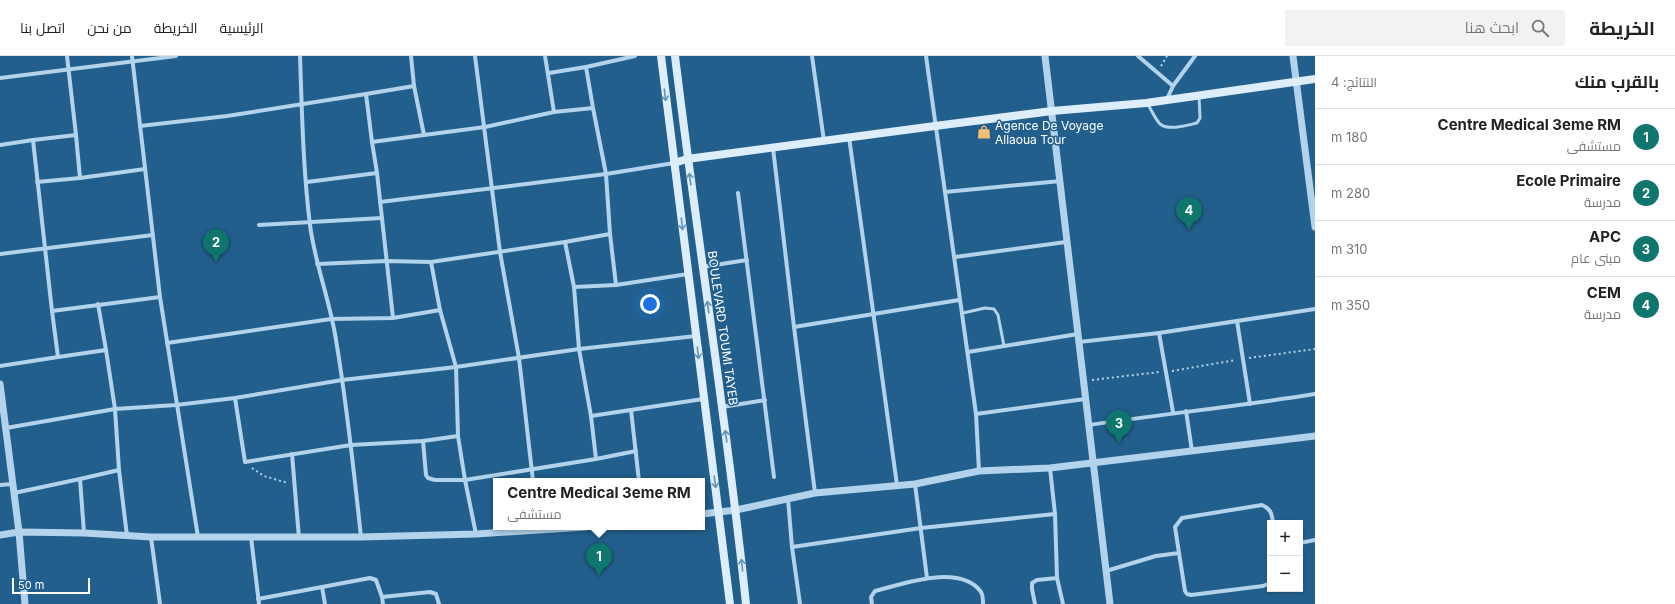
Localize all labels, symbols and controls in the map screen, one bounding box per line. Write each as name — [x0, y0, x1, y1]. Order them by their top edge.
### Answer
search box — [1285, 10, 1565, 46]
icon: search — [1529, 17, 1551, 39]
text: الخريطة — [1589, 17, 1655, 40]
text: ابحث هنا — [1465, 18, 1519, 37]
text: اتصل بنا — [20, 19, 65, 36]
text: من نحن — [87, 19, 132, 36]
text: الخريطة — [154, 19, 198, 36]
text: الرئيسية — [220, 19, 263, 36]
text: بالقرب منك — [1575, 72, 1659, 92]
text: النتائج: 4 — [1331, 74, 1377, 90]
one-way arrow — [662, 88, 669, 101]
text: Centre Medical 3eme RM — [1438, 115, 1621, 134]
place label: Agence De Voyage Allaoua Tour — [995, 118, 1103, 147]
shop icon: Agence De Voyage Allaoua Tour — [976, 124, 992, 140]
text: 180 m — [1331, 129, 1368, 145]
text: 1 — [1643, 129, 1649, 145]
text: مستشفى — [1567, 138, 1621, 154]
text: Ecole Primaire — [1516, 171, 1621, 190]
one-way arrow — [686, 173, 694, 186]
text: 280 m — [1331, 185, 1370, 201]
text: 2 — [1642, 185, 1650, 201]
text: مدرسة — [1584, 194, 1621, 210]
pin: 4 — [1176, 197, 1202, 230]
one-way arrow — [678, 217, 686, 230]
text: APC — [1589, 227, 1621, 246]
pin: 2 — [203, 229, 229, 262]
text: 310 m — [1331, 241, 1368, 257]
text: 3 — [1642, 241, 1650, 257]
street label: BOULEVARD TOUMI TAYEB — [705, 250, 741, 406]
text: مبنى عام — [1571, 250, 1621, 266]
text: CEM — [1587, 283, 1621, 302]
your location — [640, 294, 660, 314]
text: 350 m — [1331, 297, 1370, 313]
text: 4 — [1642, 297, 1650, 313]
one-way arrow — [704, 301, 712, 314]
text: مدرسة — [1584, 306, 1621, 322]
one-way arrow — [694, 346, 701, 359]
pin: 3 — [1106, 410, 1132, 443]
one-way arrow — [722, 430, 730, 443]
one-way arrow — [711, 475, 719, 488]
popup — [493, 478, 705, 530]
text: Centre Medical 3eme RM — [507, 483, 691, 502]
text: مستشفى — [507, 506, 562, 522]
map controls — [1267, 520, 1303, 592]
button: + — [1267, 520, 1303, 556]
pin: 1 — [586, 543, 612, 576]
button: − — [1267, 556, 1303, 592]
one-way arrow — [738, 559, 746, 572]
scale bar — [12, 576, 90, 595]
text: 50 m — [18, 578, 44, 592]

